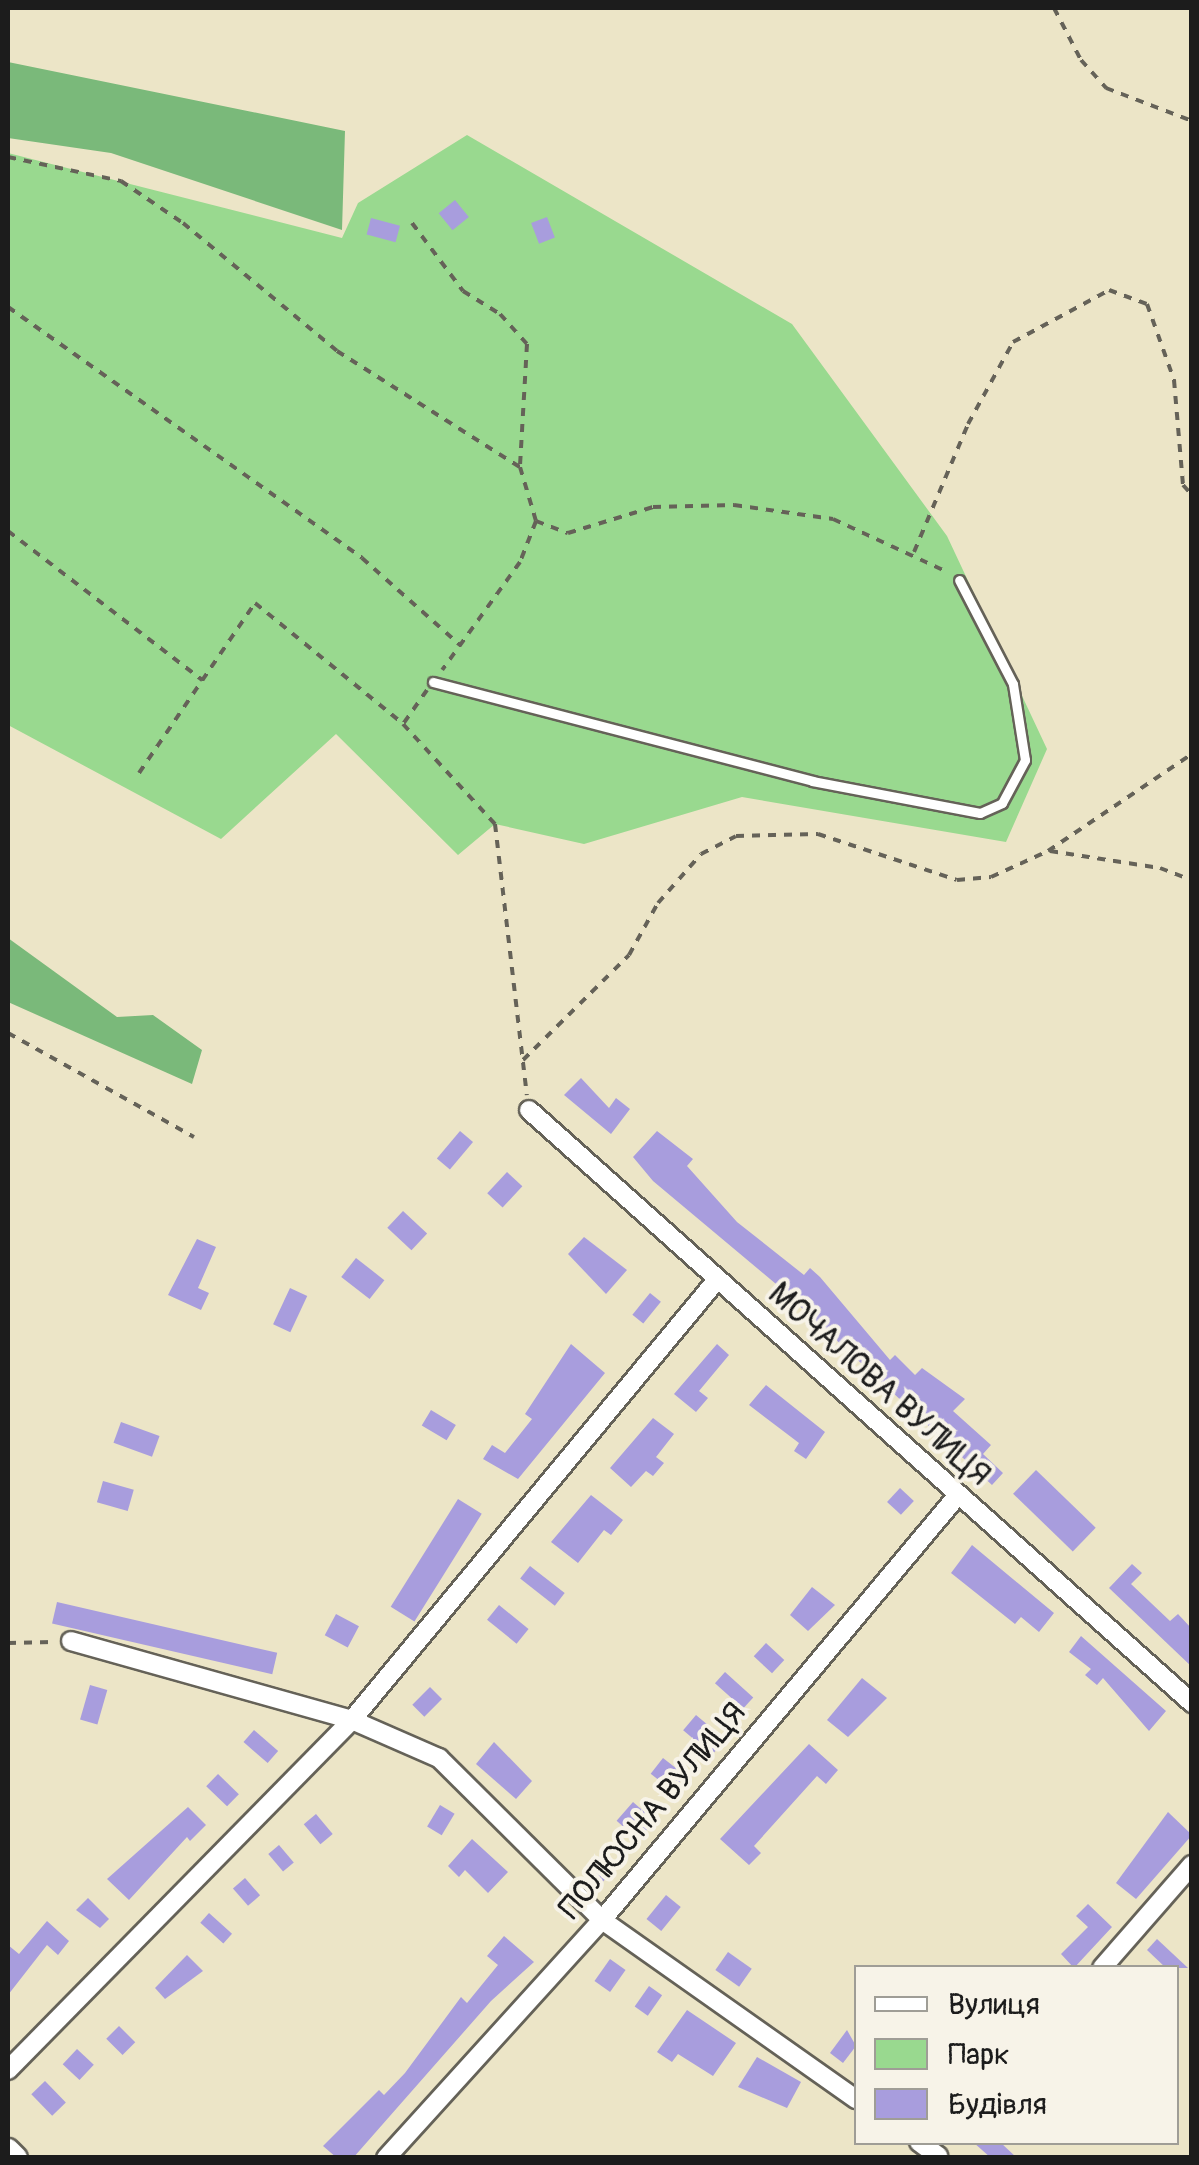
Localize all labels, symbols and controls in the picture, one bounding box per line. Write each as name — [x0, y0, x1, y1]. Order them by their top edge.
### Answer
street label: МОЧАЛОВА ВУЛИЦЯ — [760, 1275, 998, 1495]
street label: ПОЛЮСНА ВУЛИЦЯ — [551, 1695, 755, 1927]
legend — [854, 1965, 1179, 2145]
text: Вулиця — [948, 1986, 1040, 2023]
text: Парк — [948, 2036, 1010, 2073]
text: Будівля — [948, 2086, 1047, 2123]

